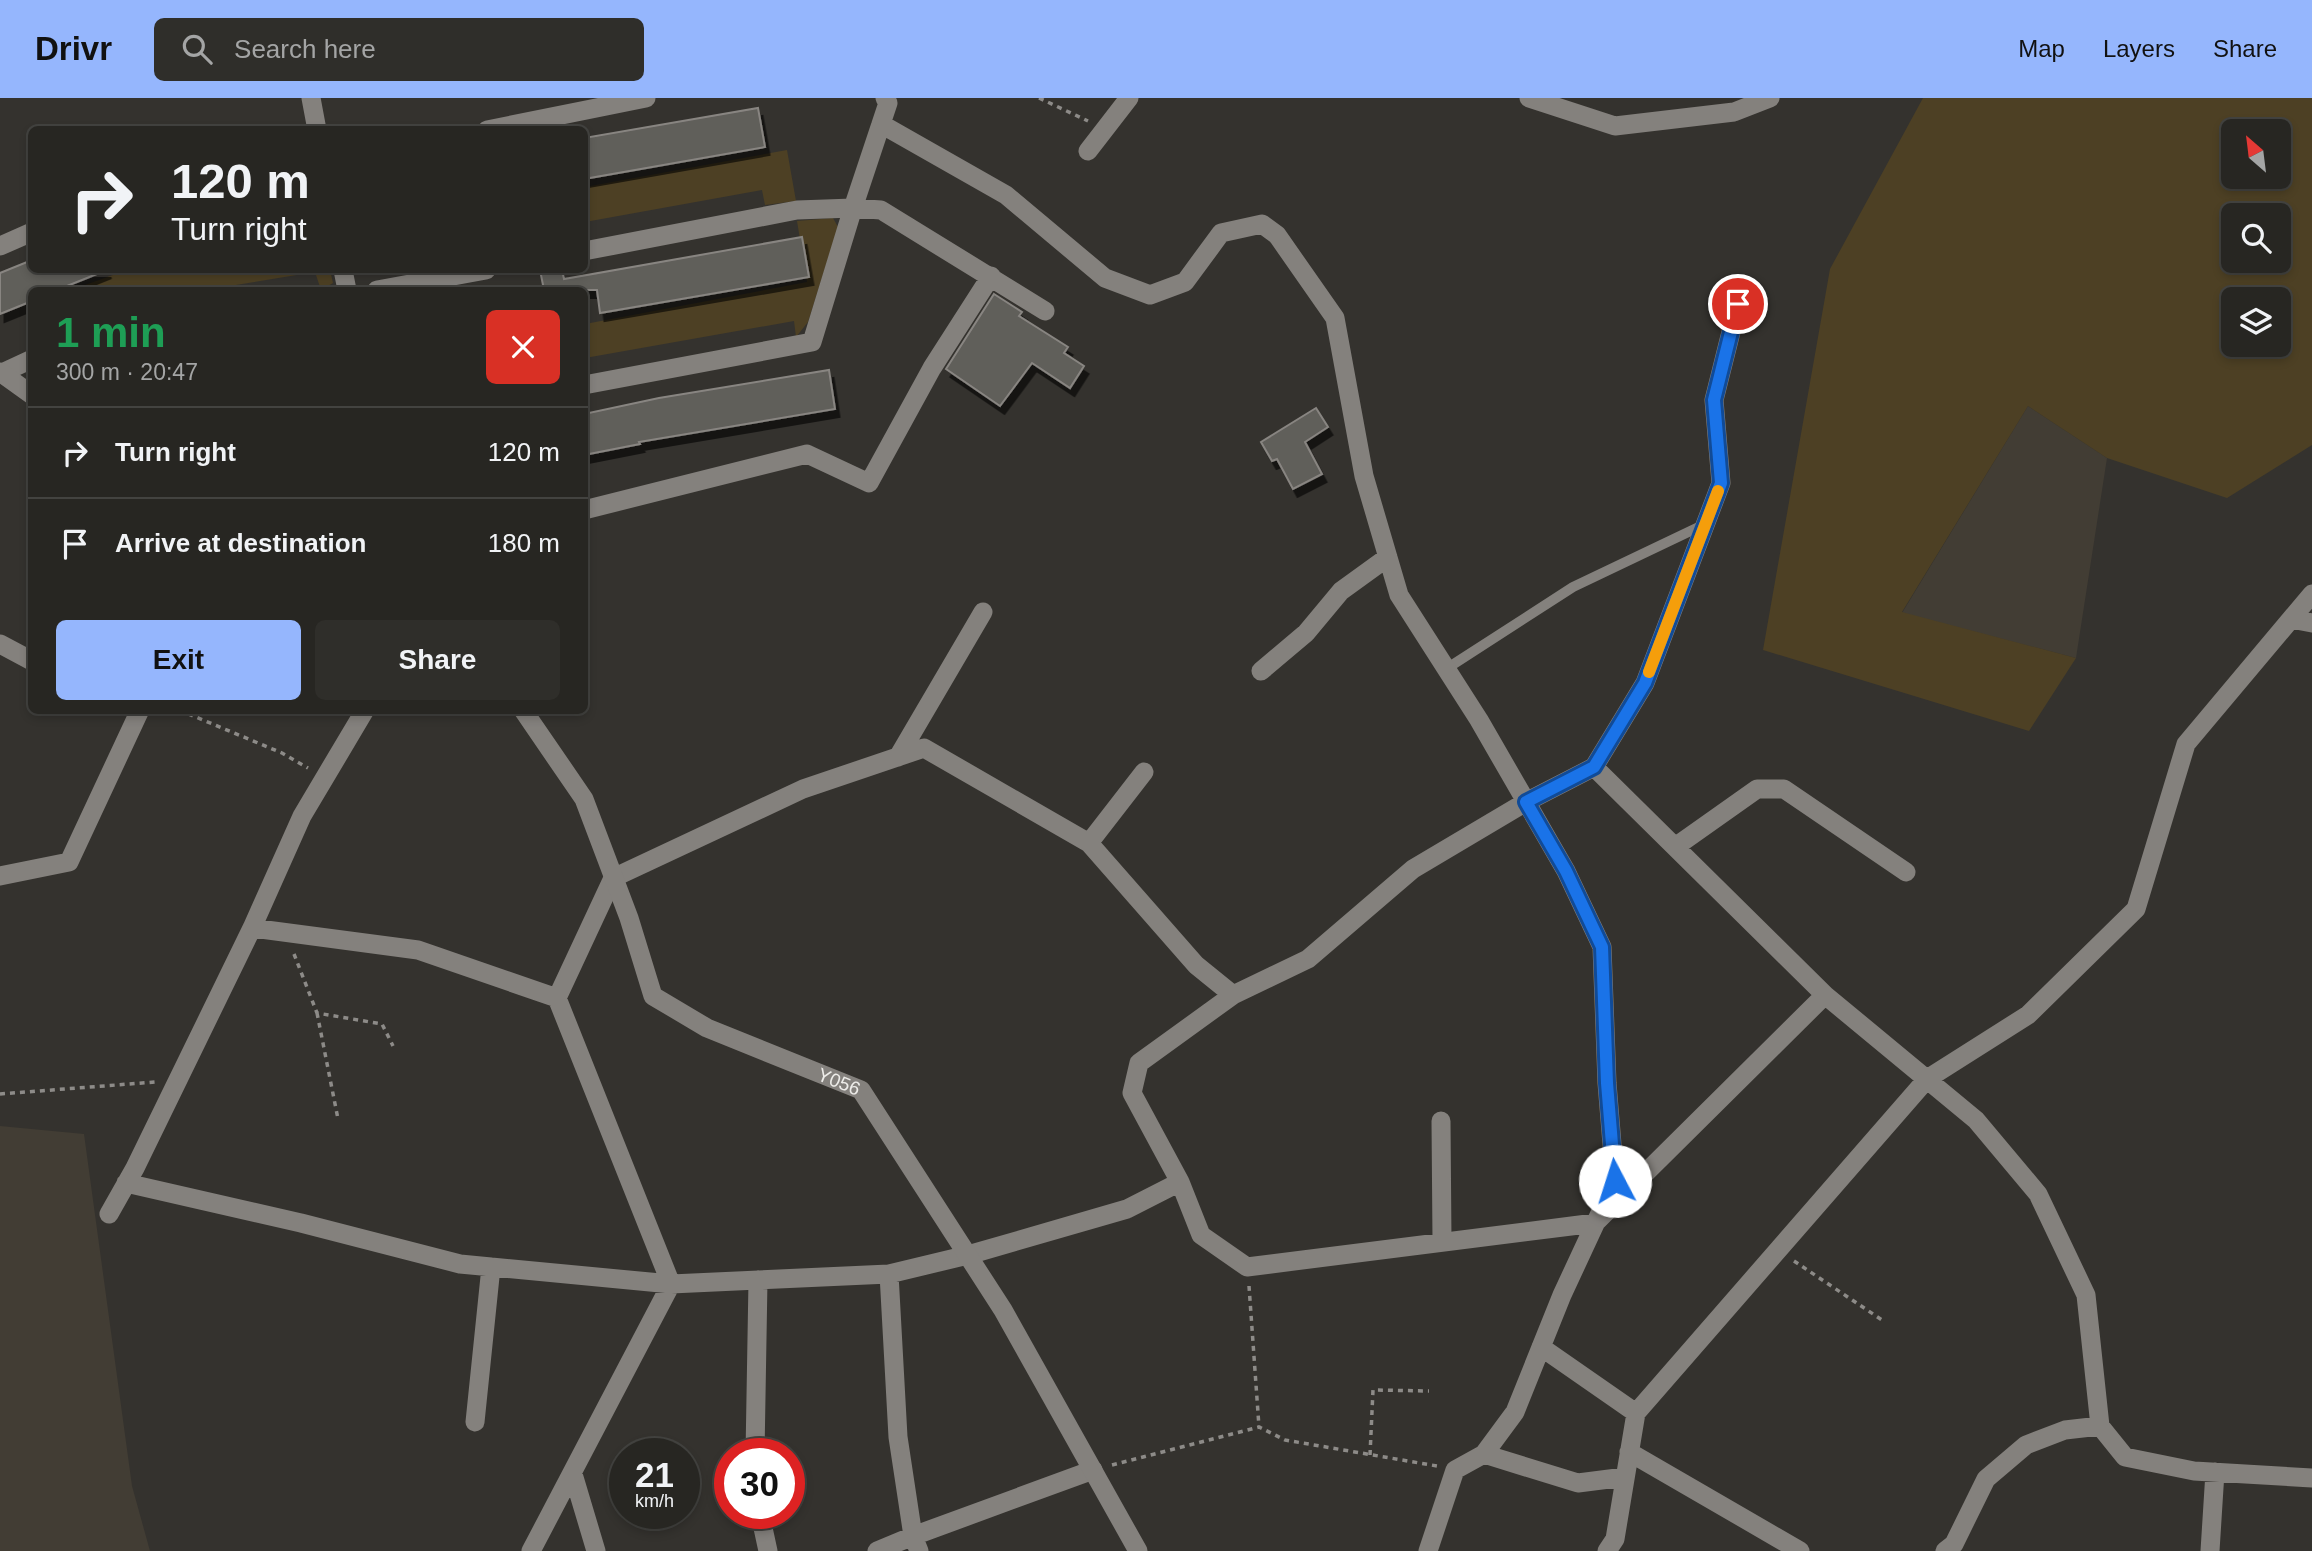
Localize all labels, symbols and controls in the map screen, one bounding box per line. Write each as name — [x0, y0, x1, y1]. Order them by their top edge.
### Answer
search box — [154, 18, 644, 81]
text: Drivr — [35, 30, 112, 67]
icon: search — [178, 30, 216, 68]
text: Search here — [234, 34, 376, 64]
text: Map — [2018, 35, 2065, 62]
text: Layers — [2103, 35, 2175, 62]
text: Share — [2213, 35, 2277, 62]
north arrow — [2221, 119, 2291, 189]
map controls — [2221, 119, 2291, 357]
icon: right — [56, 154, 147, 245]
text: 120 m — [171, 154, 310, 208]
button: search — [2221, 203, 2291, 273]
text: Turn right — [171, 211, 307, 247]
pin — [1708, 274, 1768, 334]
icon: arrive — [1719, 285, 1757, 323]
button: layers — [2221, 287, 2291, 357]
text: 1 min — [56, 309, 166, 356]
button: close — [486, 310, 560, 384]
text: 300 m · 20:47 — [56, 359, 198, 385]
icon: right — [56, 434, 94, 472]
text: Turn right — [115, 437, 236, 467]
text: 120 m — [488, 437, 560, 467]
icon: arrive — [56, 525, 94, 563]
text: Arrive at destination — [115, 528, 366, 558]
text: 180 m — [488, 528, 560, 558]
button: Exit — [56, 620, 301, 700]
button: Share — [315, 620, 560, 700]
street label: Y056 — [815, 1063, 864, 1099]
position arrow — [1578, 1144, 1652, 1218]
speed limit sign: 30 — [714, 1438, 805, 1529]
text: 21 — [635, 1455, 674, 1494]
text: km/h — [635, 1491, 674, 1511]

